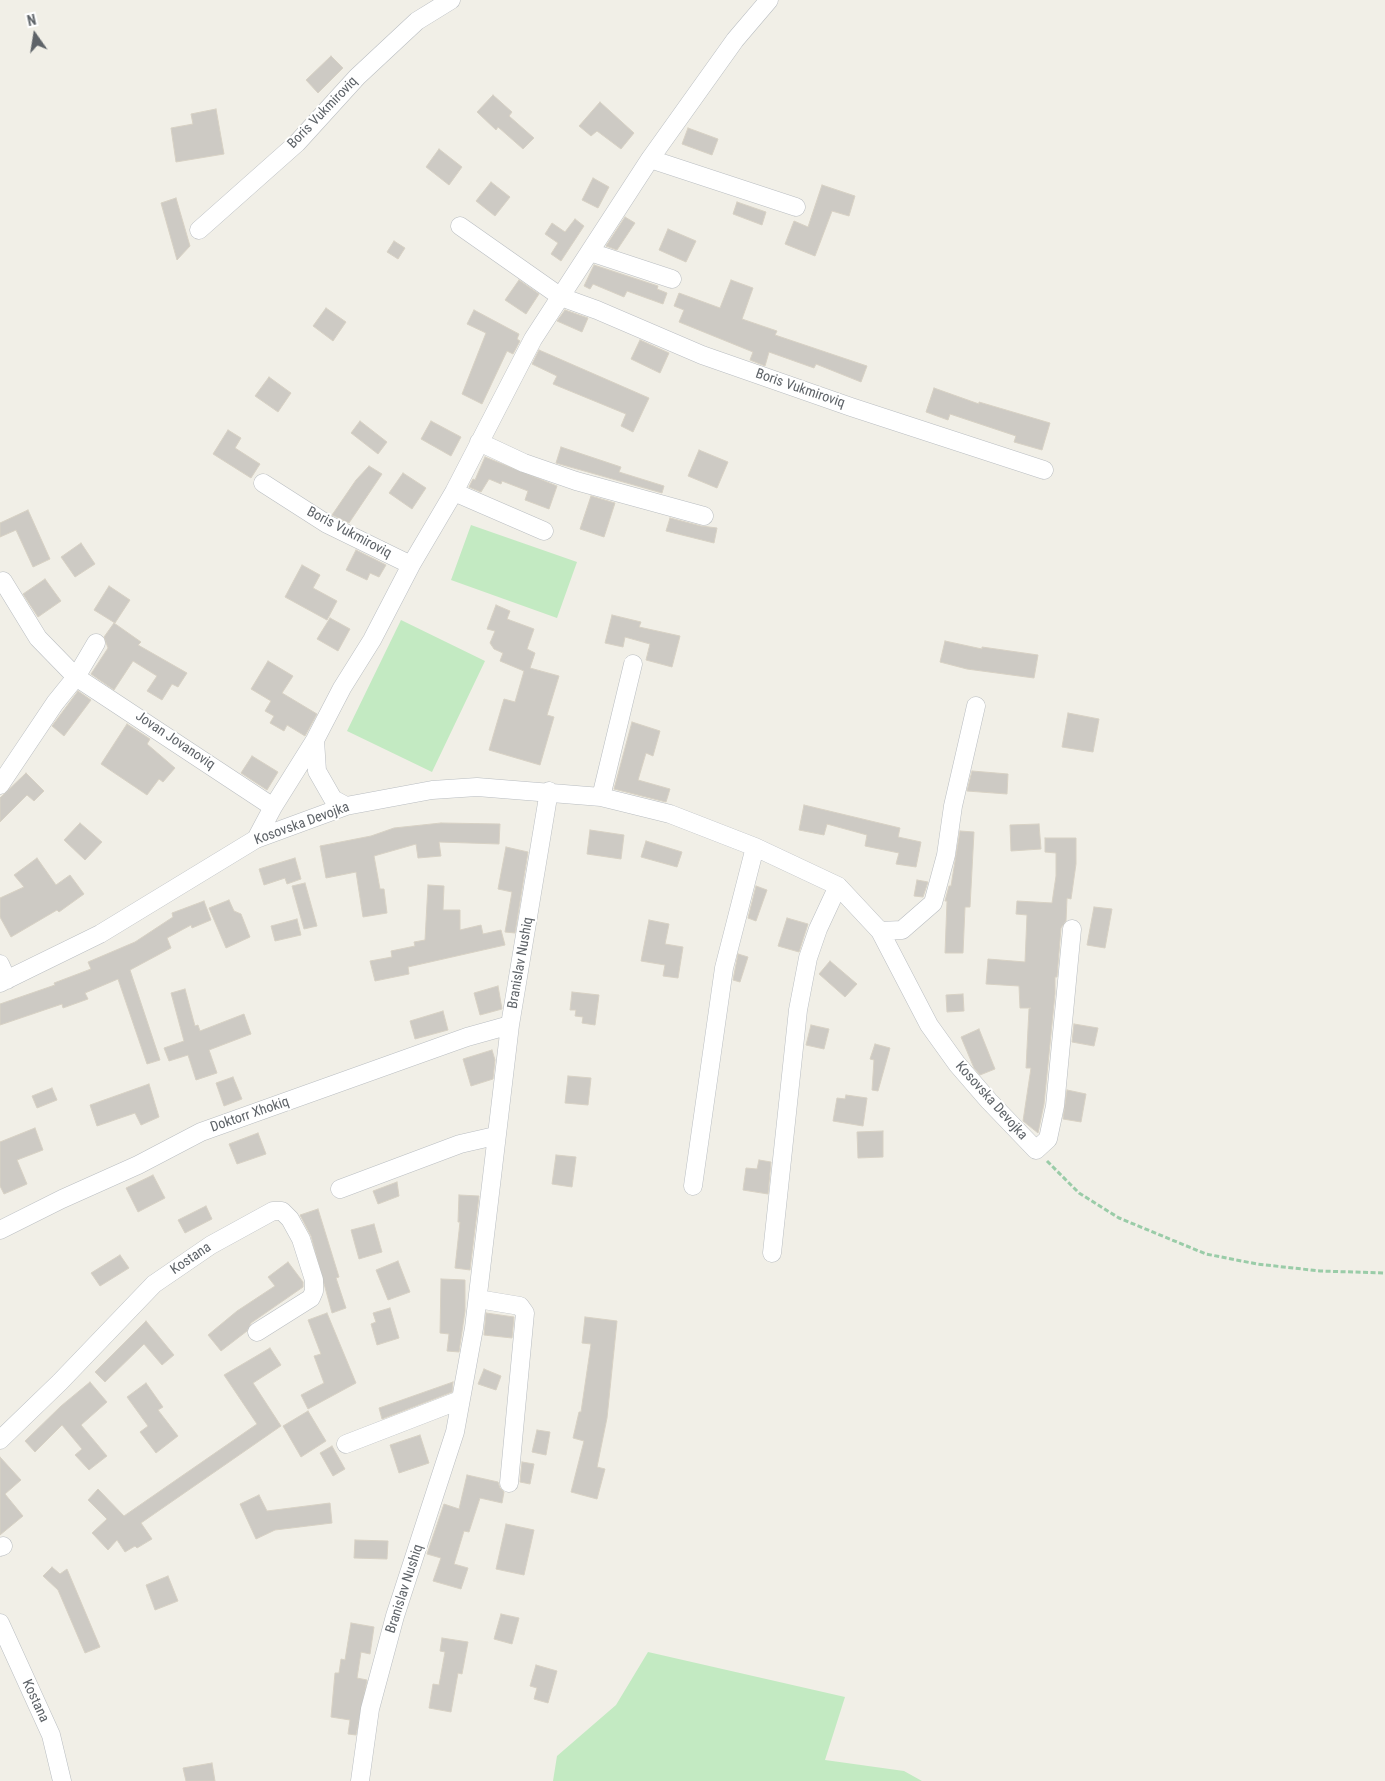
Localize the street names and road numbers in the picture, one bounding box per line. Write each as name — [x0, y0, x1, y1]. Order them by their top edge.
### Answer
street label: Boris Vukmiroviq — [284, 74, 362, 152]
street label: Boris Vukmiroviq — [753, 366, 847, 412]
street label: Boris Vukmiroviq — [304, 504, 394, 562]
street label: Jovan Jovanoviq — [132, 708, 218, 774]
street label: Kosovska Devojka — [252, 799, 352, 849]
street label: Branislav Nushiq — [505, 916, 537, 1010]
street label: Kosovska Devojka — [951, 1058, 1031, 1144]
street label: Doktorr Xhokiq — [208, 1094, 292, 1136]
street label: Kostana — [168, 1239, 214, 1279]
street label: Branislav Nushiq — [383, 1542, 427, 1636]
street label: Kostana — [18, 1677, 52, 1725]

